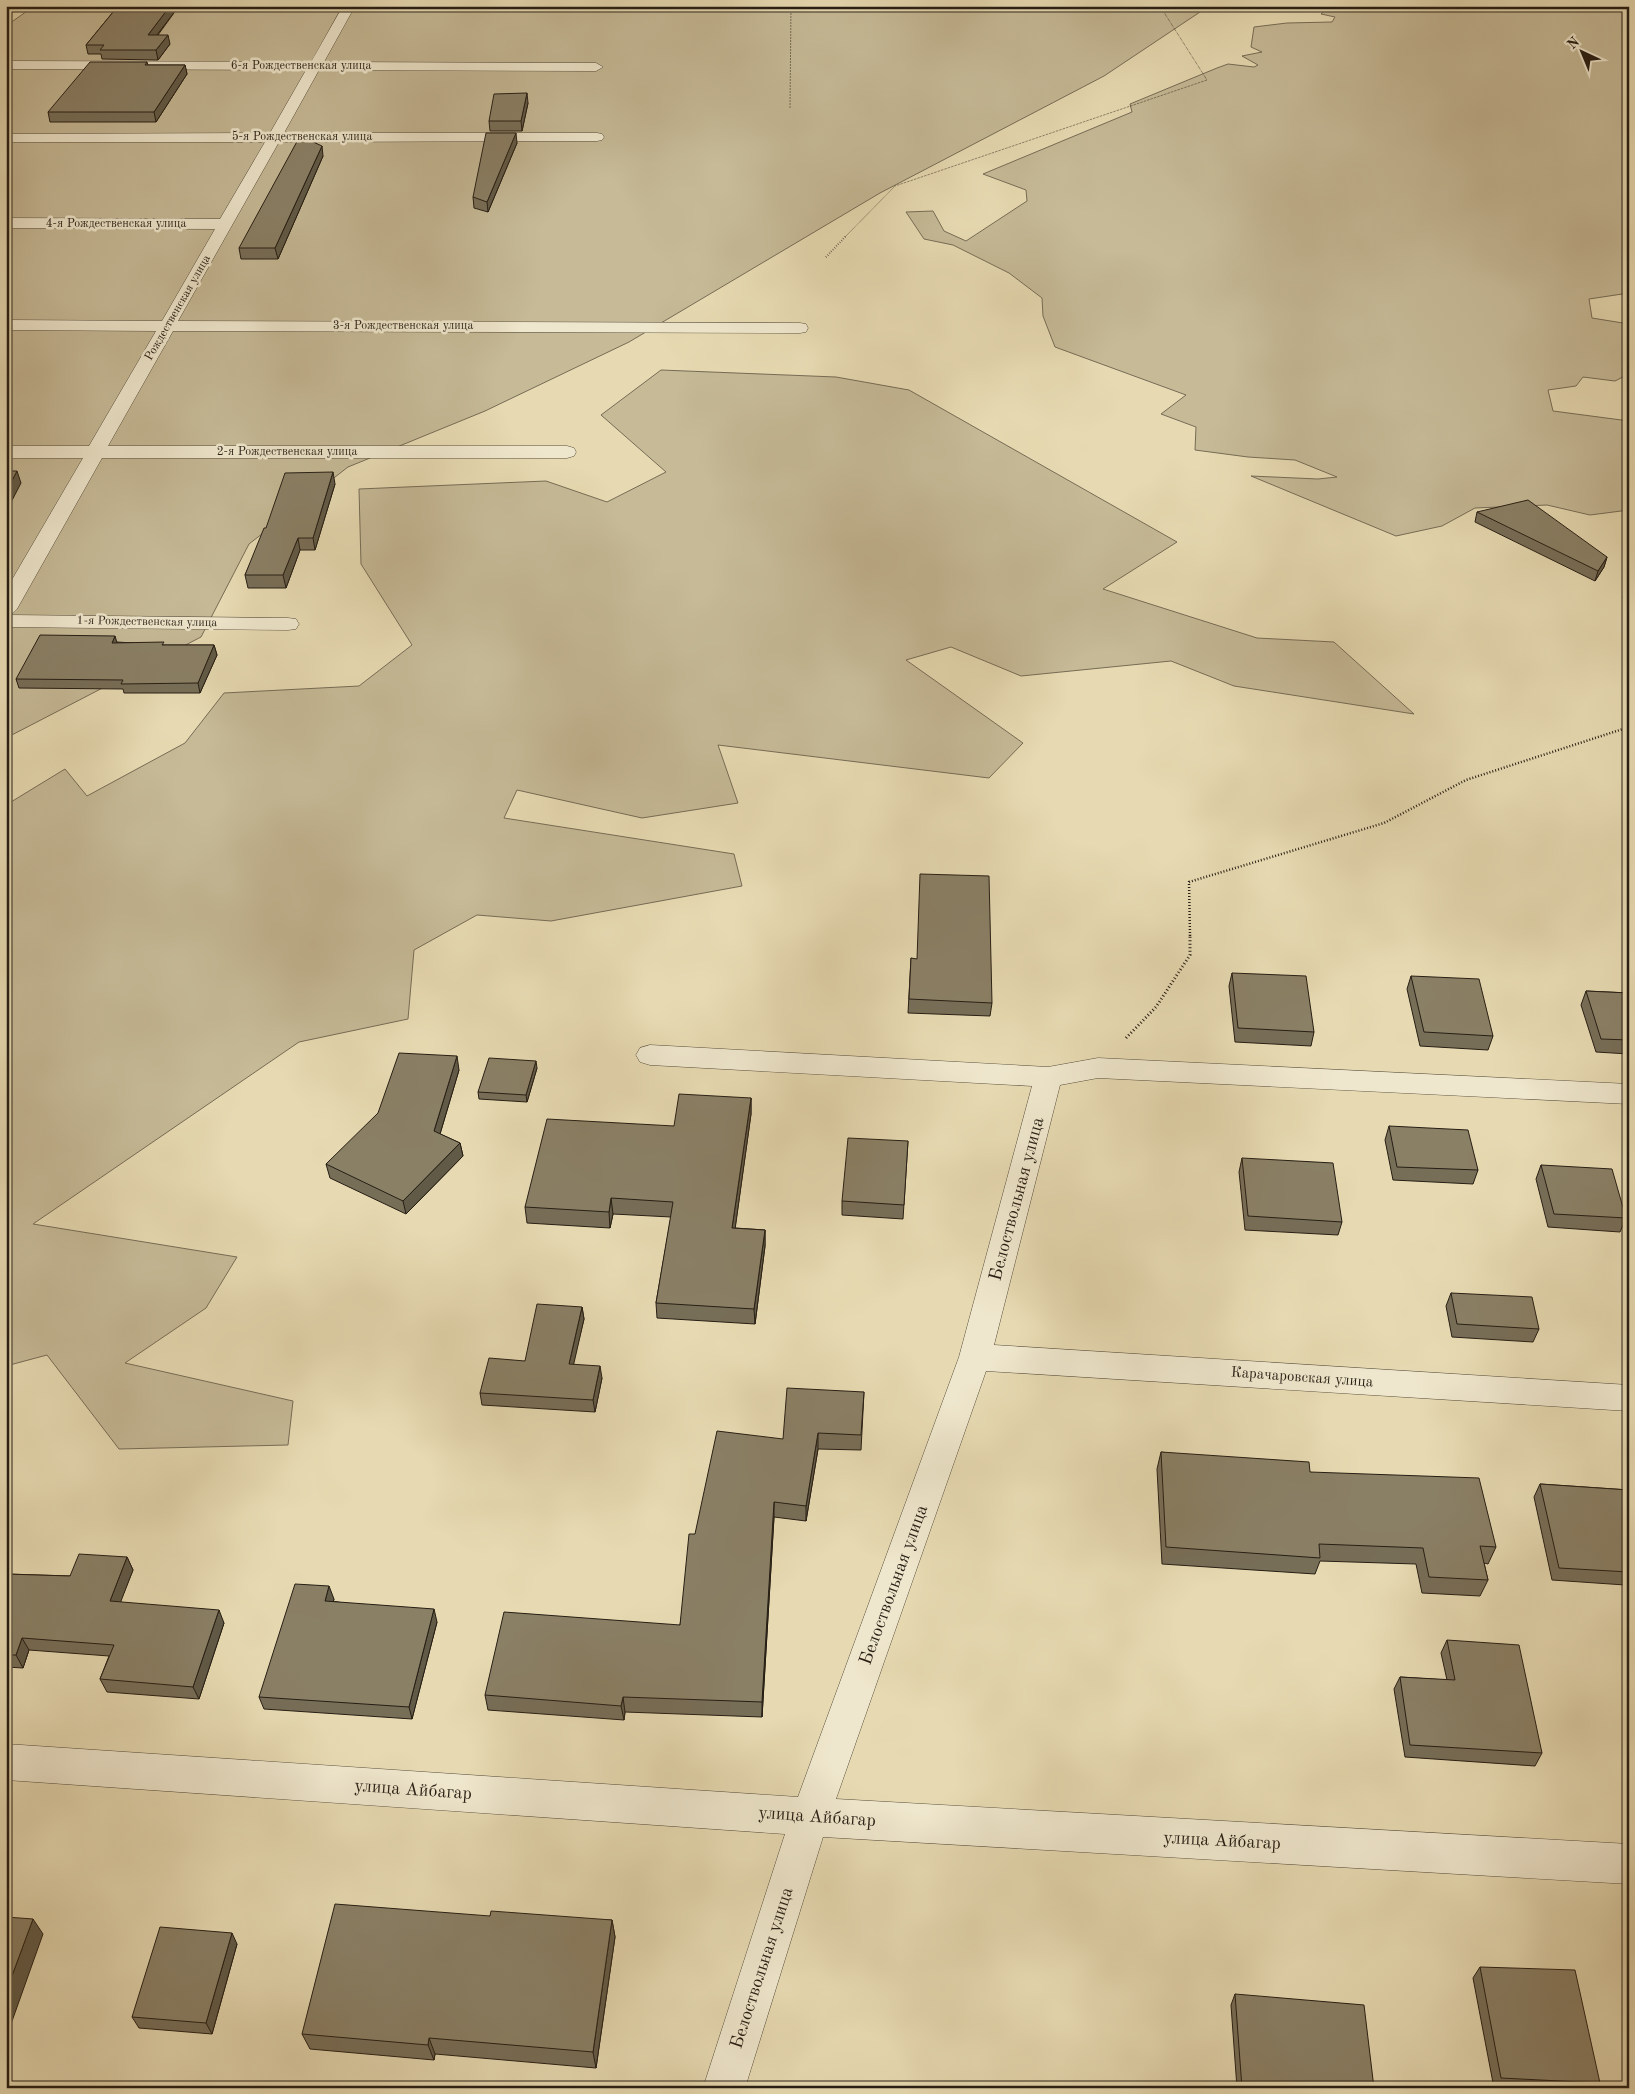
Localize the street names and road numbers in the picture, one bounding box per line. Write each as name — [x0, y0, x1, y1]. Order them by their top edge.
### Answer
street label: 6-я Рождественская улица — [231, 60, 371, 72]
street label: 5-я Рождественская улица — [232, 130, 372, 143]
street label: 4-я Рождественская улица — [46, 218, 186, 230]
street label: Рождественская улица — [143, 253, 213, 363]
street label: 3-я Рождественская улица — [333, 320, 473, 332]
street label: 2-я Рождественская улица — [217, 446, 357, 458]
street label: 1-я Рождественская улица — [77, 615, 218, 629]
street label: Белоствольная улица — [986, 1115, 1048, 1283]
street label: Карачаровская улица — [1230, 1366, 1374, 1390]
street label: Белоствольная улица — [857, 1503, 931, 1667]
street label: улица Айбагар — [354, 1777, 472, 1803]
street label: улица Айбагар — [758, 1804, 876, 1830]
street label: улица Айбагар — [1163, 1829, 1281, 1853]
street label: Белоствольная улица — [727, 1885, 797, 2051]

